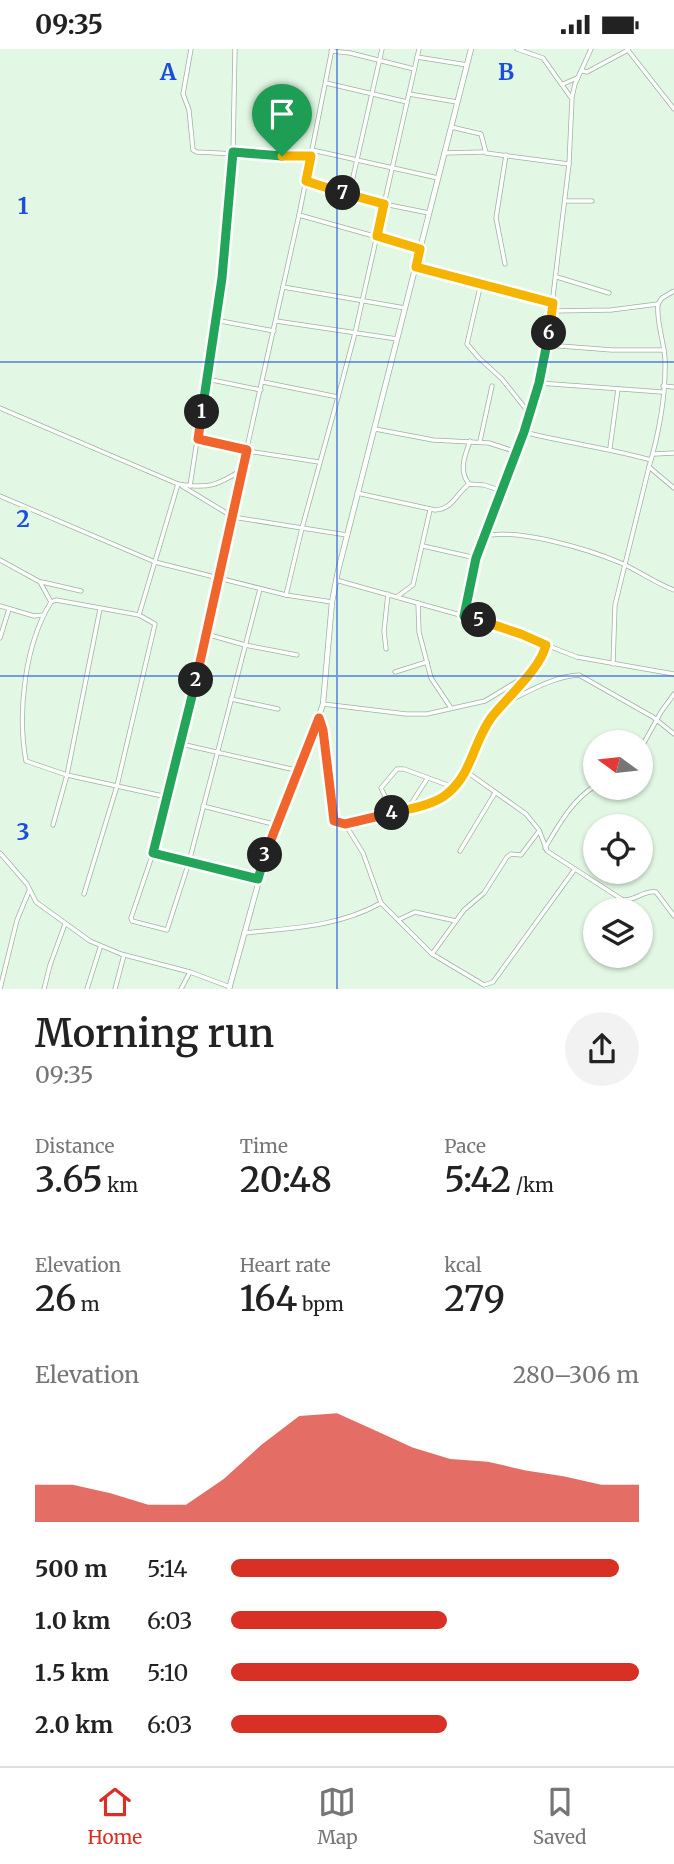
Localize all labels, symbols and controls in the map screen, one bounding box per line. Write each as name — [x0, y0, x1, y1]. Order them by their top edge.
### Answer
text: 09:35 — [35, 8, 103, 41]
text: A — [159, 57, 177, 86]
text: B — [498, 57, 514, 86]
pin — [252, 84, 312, 156]
icon: arrive — [263, 95, 301, 133]
pin: 7 — [326, 176, 360, 211]
text: 7 — [337, 180, 348, 204]
text: 1 — [18, 191, 29, 220]
pin: 6 — [532, 315, 566, 351]
text: 6 — [543, 320, 554, 344]
pin: 1 — [184, 395, 220, 429]
text: 1 — [197, 399, 206, 423]
text: 2 — [16, 504, 30, 533]
pin: 5 — [462, 603, 496, 637]
text: 5 — [473, 607, 484, 631]
pin: 2 — [178, 663, 214, 697]
text: 2 — [190, 667, 201, 691]
north arrow — [583, 730, 653, 800]
map controls — [583, 730, 653, 968]
pin: 4 — [374, 795, 410, 831]
text: 4 — [385, 800, 398, 824]
button: locate — [583, 814, 653, 884]
text: 3 — [16, 817, 30, 846]
pin: 3 — [247, 837, 282, 873]
text: 3 — [259, 842, 270, 866]
button: layers — [583, 898, 653, 968]
text: Morning run — [35, 1010, 274, 1057]
button: share — [565, 1012, 639, 1086]
text: 09:35 — [35, 1060, 93, 1089]
text: Distance — [35, 1134, 114, 1158]
text: Time — [240, 1134, 288, 1158]
text: Pace — [444, 1134, 486, 1158]
text: 3.65 — [35, 1158, 103, 1202]
text: 20:48 — [240, 1158, 332, 1202]
text: 5:42 — [444, 1158, 511, 1202]
text: km — [103, 1173, 138, 1197]
text: /km — [511, 1173, 554, 1197]
text: Elevation — [35, 1253, 121, 1277]
text: Heart rate — [240, 1253, 331, 1277]
text: kcal — [444, 1253, 482, 1277]
text: 26 — [35, 1277, 76, 1321]
text: 164 — [240, 1277, 297, 1321]
text: 279 — [444, 1277, 505, 1321]
text: m — [76, 1292, 100, 1316]
text: bpm — [297, 1292, 344, 1316]
text: Elevation — [35, 1360, 139, 1389]
text: 280–306 m — [513, 1360, 639, 1389]
text: 500 m — [35, 1554, 107, 1583]
text: 5:14 — [147, 1554, 187, 1583]
text: 1.0 km — [35, 1606, 110, 1635]
text: 6:03 — [147, 1606, 192, 1635]
text: 1.5 km — [35, 1658, 109, 1687]
text: 5:10 — [147, 1658, 188, 1687]
text: 2.0 km — [35, 1710, 113, 1739]
text: 6:03 — [147, 1710, 192, 1739]
tab: Home — [87, 1783, 142, 1849]
tab: Map — [317, 1783, 358, 1849]
tab: Saved — [533, 1783, 587, 1849]

